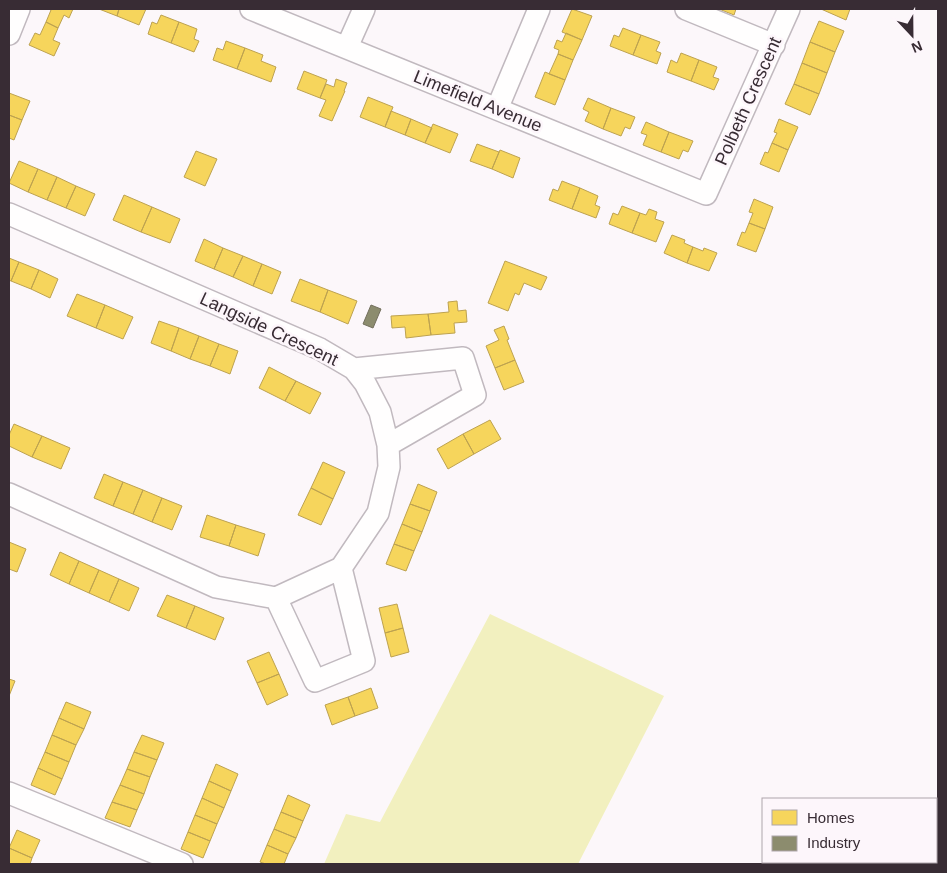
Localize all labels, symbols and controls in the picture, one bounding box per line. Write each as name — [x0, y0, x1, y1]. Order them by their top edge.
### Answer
north arrow — [887, 10, 937, 60]
street label: Polbeth Crescent — [711, 34, 785, 168]
text: N — [909, 38, 925, 56]
street label: Limefield Avenue — [411, 66, 545, 136]
street label: Langside Crescent — [197, 288, 341, 370]
legend — [762, 798, 937, 863]
text: Homes — [807, 809, 855, 826]
text: Industry — [807, 834, 861, 851]

